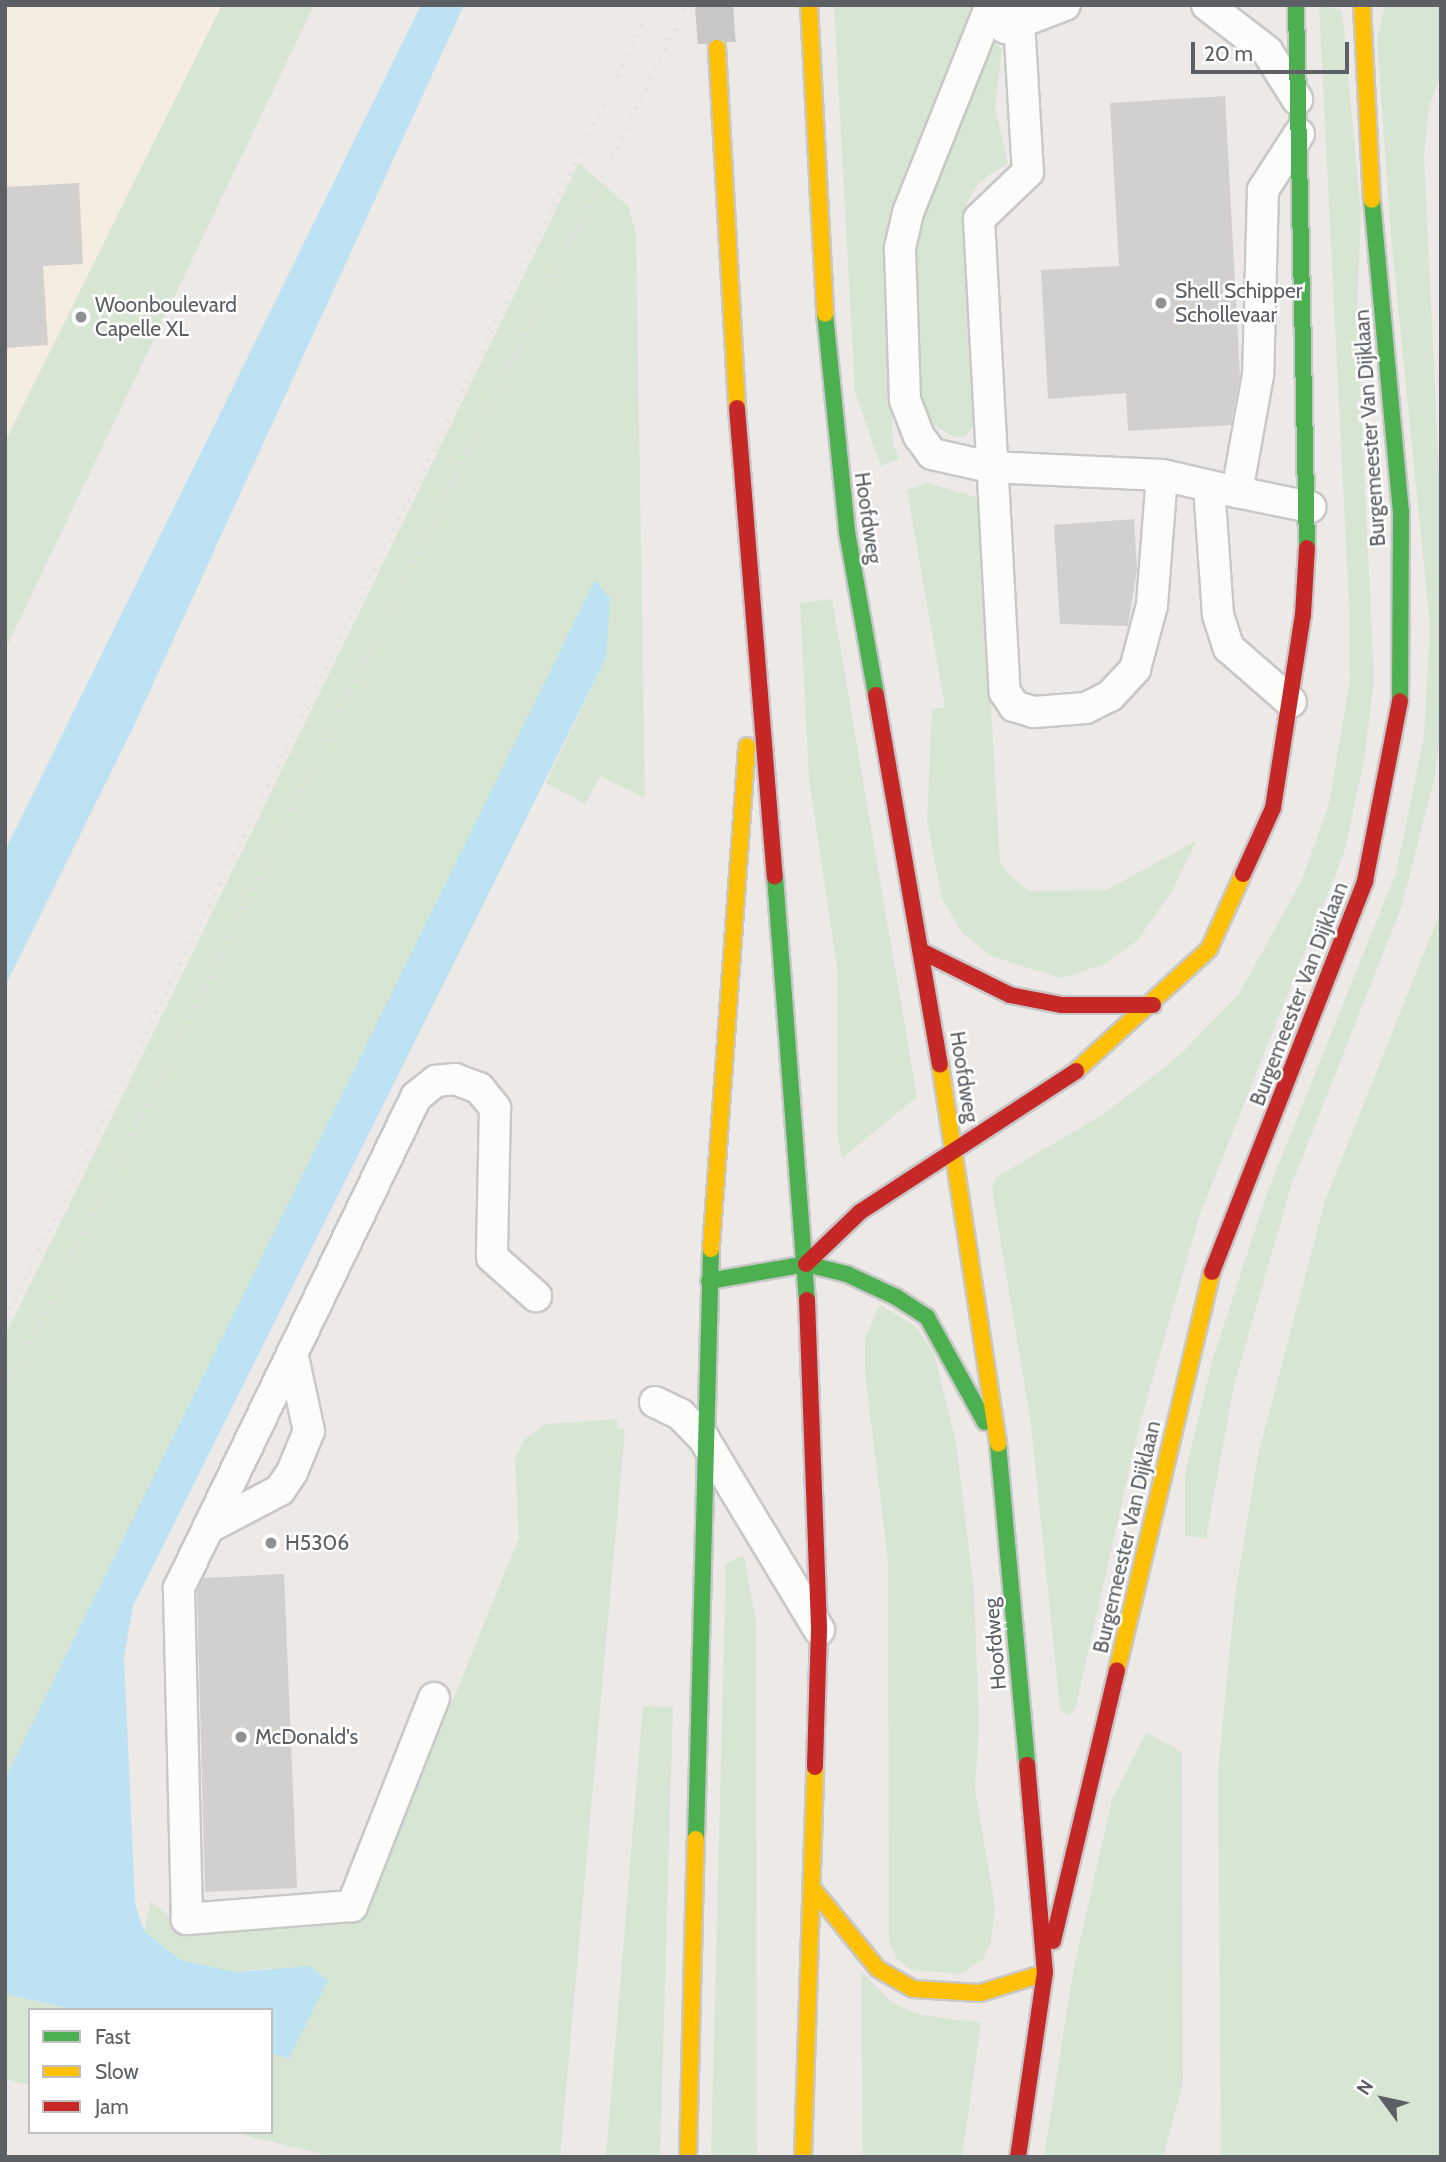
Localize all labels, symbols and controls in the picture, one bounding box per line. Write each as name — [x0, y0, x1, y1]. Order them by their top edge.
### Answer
scale bar — [1194, 28, 1352, 72]
text: 20 m — [1204, 41, 1253, 66]
place label: Shell Schipper Schollevaar — [1175, 278, 1302, 328]
place label: Woonboulevard Capelle XL — [95, 292, 237, 342]
marker: Shell Schipper Schollevaar — [1153, 295, 1169, 311]
marker: Woonboulevard Capelle XL — [73, 309, 89, 325]
street label: Burgemeester Van Dijklaan — [1349, 309, 1391, 547]
street label: Hoofdweg — [849, 471, 887, 565]
street label: Burgemeester Van Dijklaan — [1245, 879, 1353, 1109]
street label: Hoofdweg — [944, 1029, 984, 1125]
street label: Burgemeester Van Dijklaan — [1088, 1418, 1166, 1656]
place label: H5306 — [285, 1530, 349, 1556]
marker: H5306 — [263, 1535, 279, 1551]
street label: Hoofdweg — [978, 1597, 1012, 1691]
place label: McDonald's — [255, 1724, 358, 1750]
marker: McDonald's — [233, 1729, 249, 1745]
legend — [28, 2008, 273, 2134]
text: Fast — [95, 2024, 131, 2049]
text: Slow — [95, 2059, 139, 2084]
north arrow — [1348, 2064, 1418, 2134]
text: N — [1352, 2075, 1378, 2099]
text: Jam — [95, 2094, 129, 2119]

